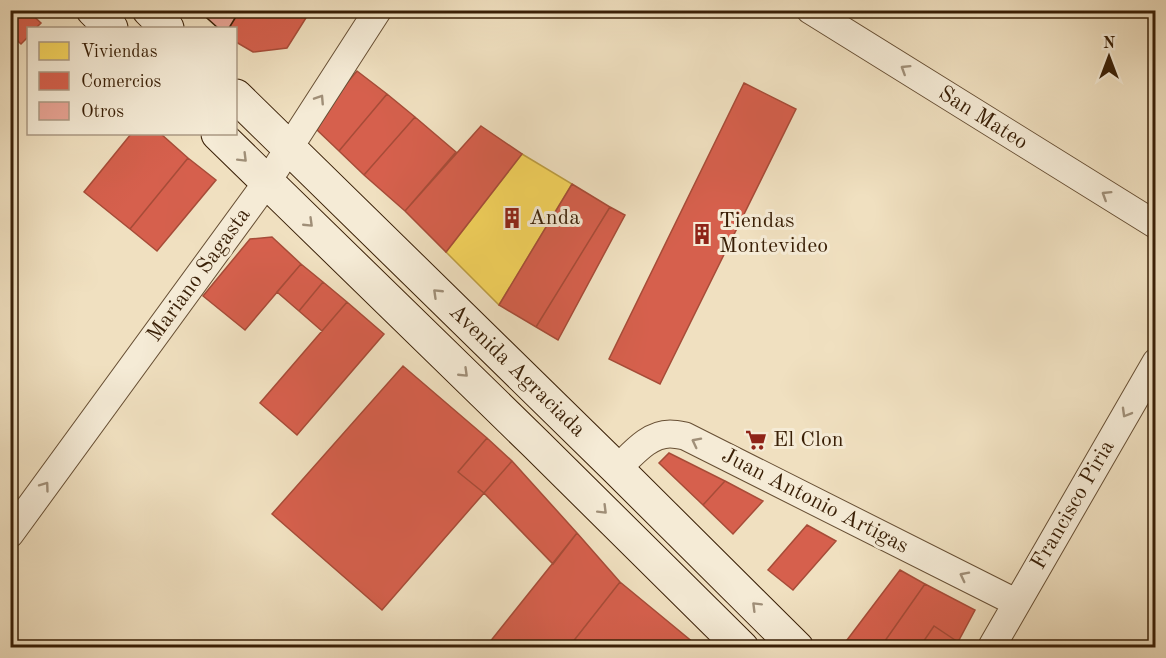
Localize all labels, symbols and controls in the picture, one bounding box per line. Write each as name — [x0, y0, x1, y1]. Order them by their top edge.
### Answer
legend — [27, 27, 237, 135]
north arrow — [1079, 27, 1139, 87]
text: N — [1103, 36, 1116, 52]
text: Viviendas — [81, 43, 158, 61]
one-way arrow — [901, 65, 911, 77]
text: Comercios — [81, 73, 162, 91]
street label: San Mateo — [935, 82, 1031, 154]
one-way arrow — [313, 95, 325, 105]
text: Otros — [81, 103, 124, 121]
one-way arrow — [235, 150, 246, 161]
one-way arrow — [1102, 190, 1112, 202]
street label: Mariano Sagasta — [143, 204, 255, 346]
building icon: Anda — [500, 206, 524, 230]
place label: Anda — [529, 207, 580, 229]
place label: Tiendas Montevideo — [719, 210, 828, 257]
one-way arrow — [301, 215, 312, 226]
building icon: Tiendas Montevideo — [690, 222, 714, 246]
one-way arrow — [433, 289, 443, 300]
street label: Avenida Agraciada — [445, 301, 589, 441]
one-way arrow — [456, 366, 467, 377]
one-way arrow — [1122, 407, 1133, 417]
supermarket icon: El Clon — [744, 428, 768, 452]
place label: El Clon — [773, 429, 844, 451]
one-way arrow — [692, 437, 703, 449]
street label: Francisco Piria — [1027, 437, 1119, 573]
street label: Juan Antonio Artigas — [718, 444, 912, 558]
one-way arrow — [38, 482, 49, 493]
one-way arrow — [595, 503, 606, 514]
one-way arrow — [960, 572, 971, 584]
one-way arrow — [752, 603, 763, 614]

